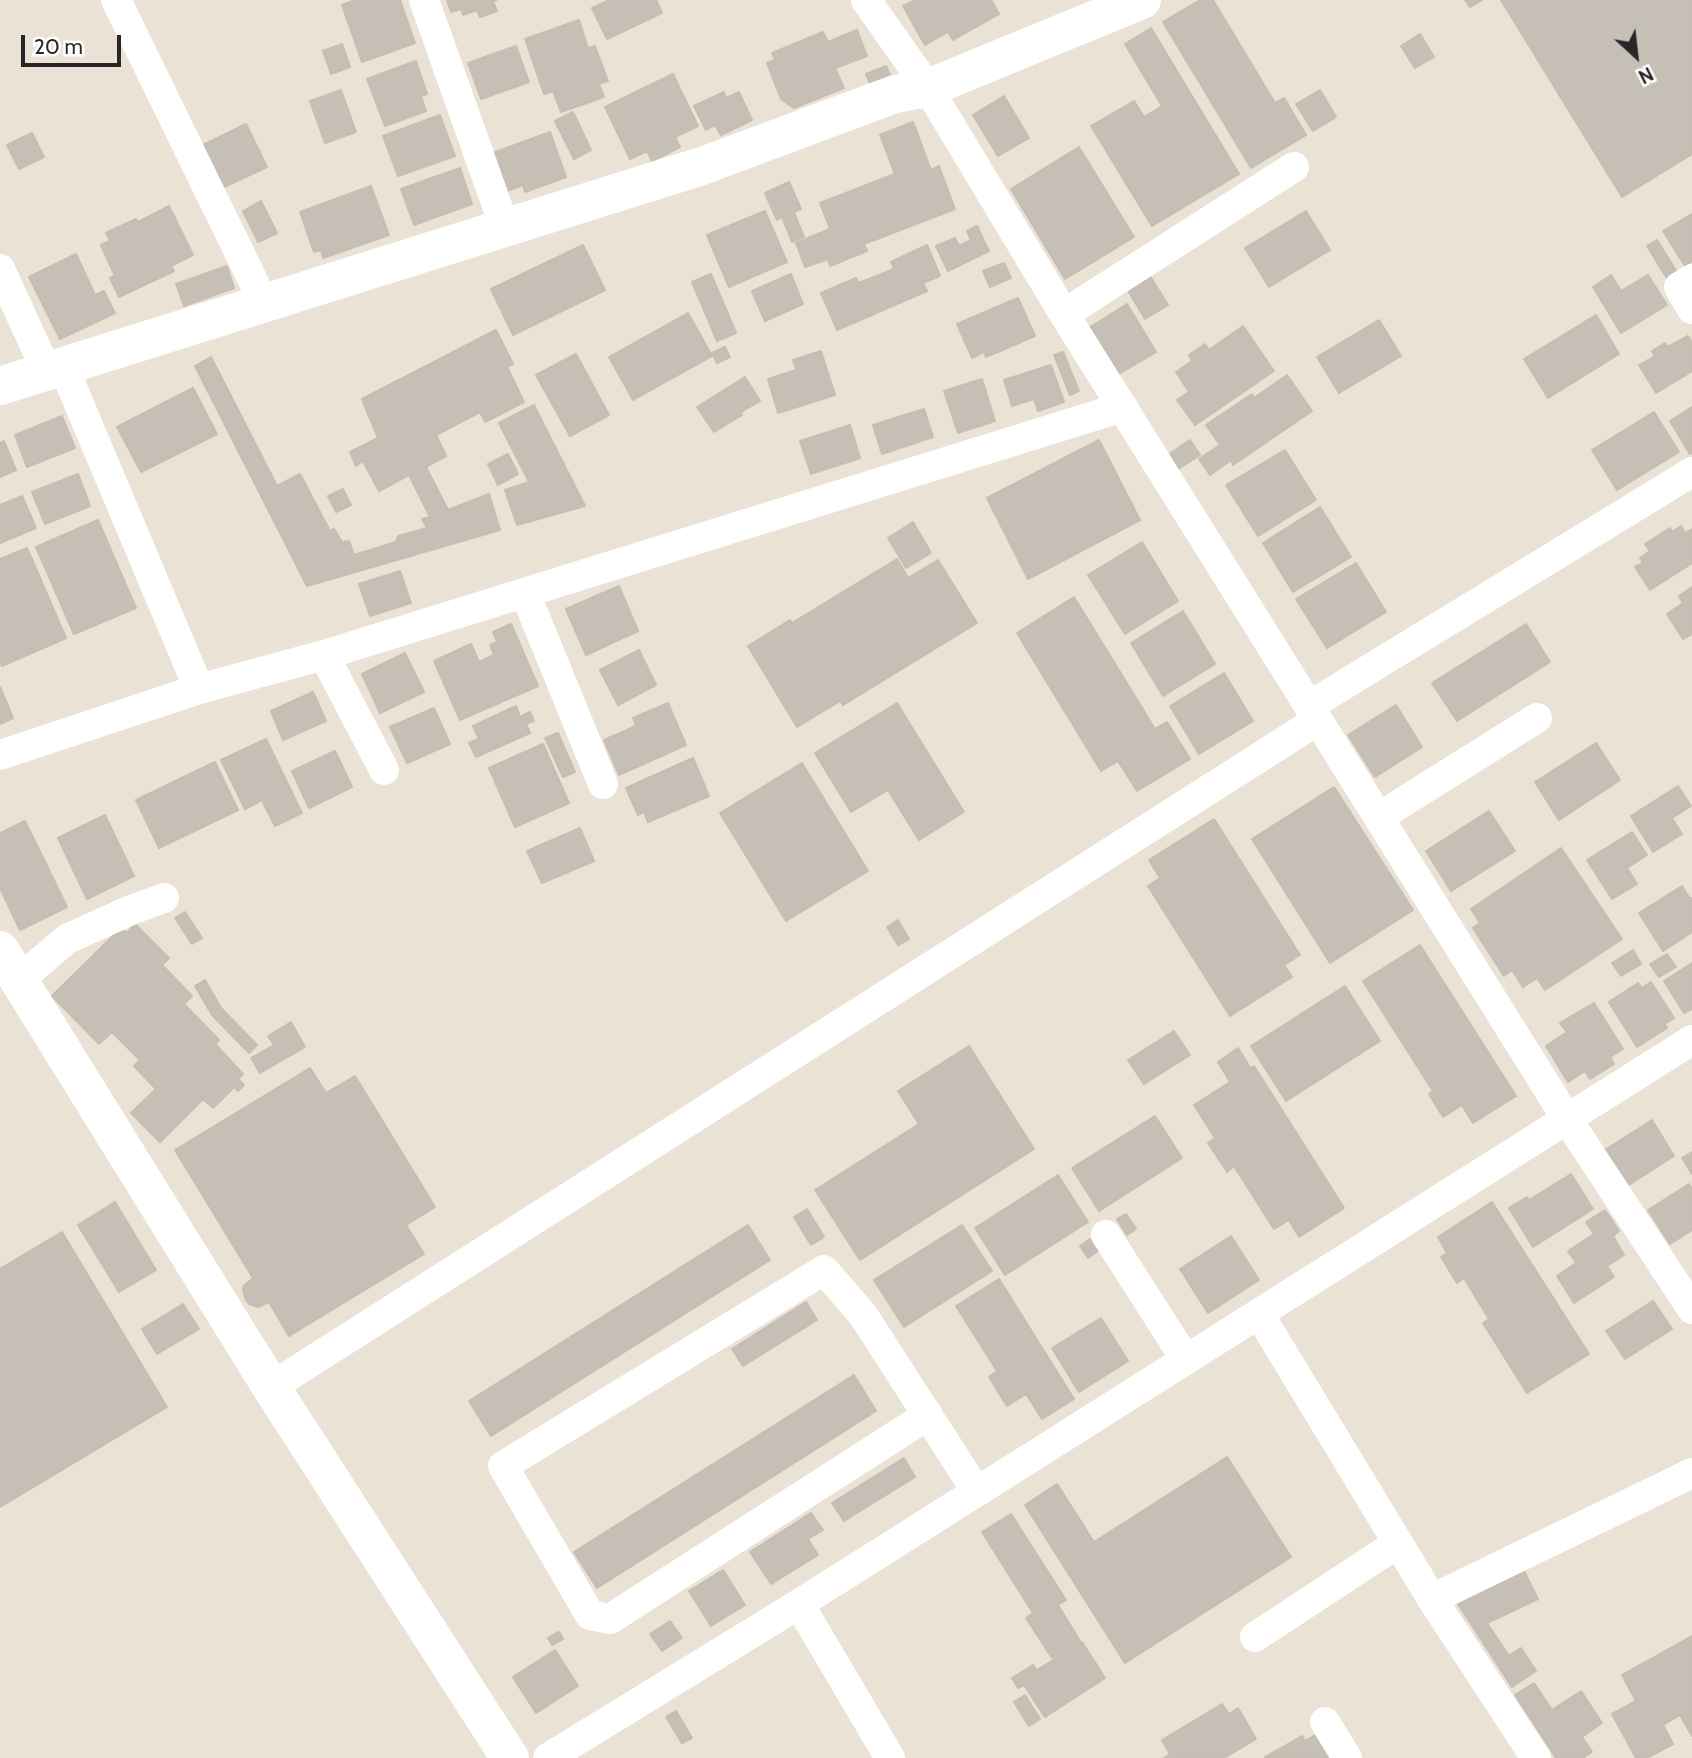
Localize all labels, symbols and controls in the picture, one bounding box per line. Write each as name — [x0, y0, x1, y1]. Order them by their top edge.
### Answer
scale bar — [24, 21, 124, 65]
north arrow — [1601, 21, 1671, 91]
text: 20 m — [34, 34, 83, 59]
text: N — [1635, 62, 1657, 88]

